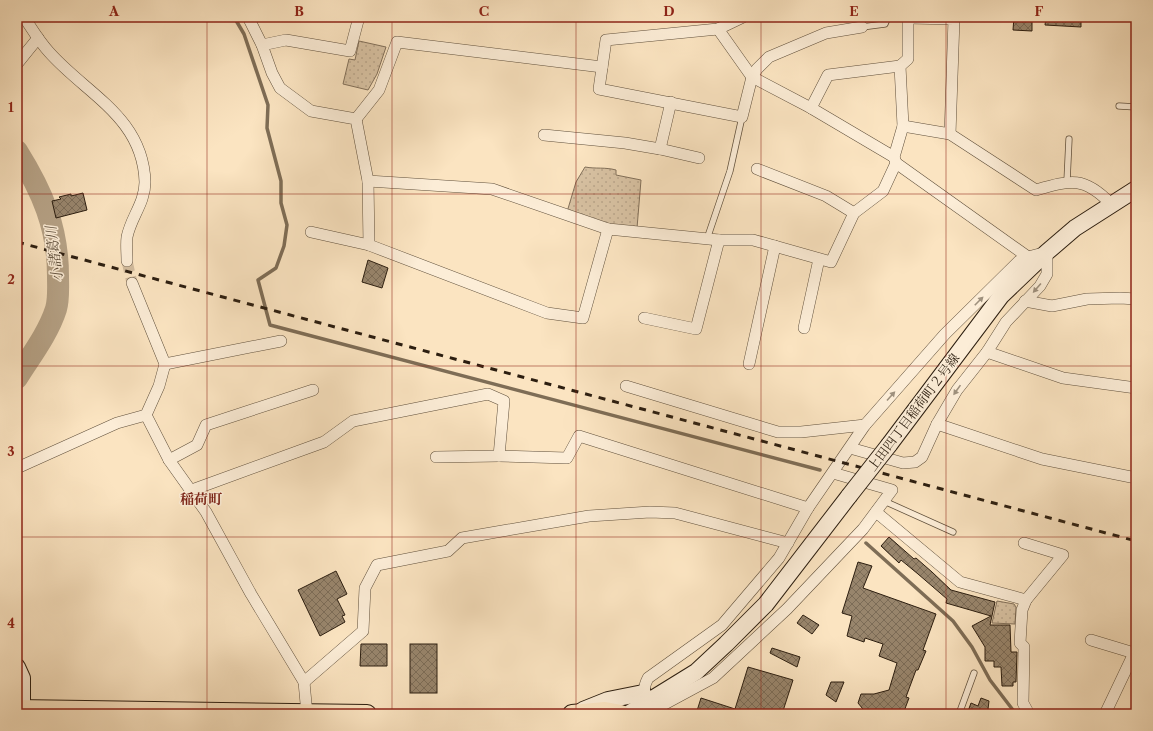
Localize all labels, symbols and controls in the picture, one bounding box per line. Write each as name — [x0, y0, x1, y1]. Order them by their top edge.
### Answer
text: A — [108, 3, 120, 19]
text: B — [294, 3, 304, 19]
text: C — [479, 3, 489, 19]
text: D — [663, 3, 675, 19]
text: E — [849, 3, 859, 19]
text: F — [1035, 3, 1044, 19]
text: 1 — [8, 99, 14, 115]
water label: 小諸葛川 — [41, 223, 66, 283]
text: 2 — [7, 271, 15, 287]
one-way arrow — [1033, 283, 1042, 293]
one-way arrow — [974, 296, 984, 306]
street label: 上田四丁目稲荷町２号線 — [864, 350, 962, 474]
one-way arrow — [953, 385, 961, 395]
one-way arrow — [886, 391, 896, 401]
text: 3 — [7, 443, 15, 459]
district label: 稲荷町 — [180, 490, 223, 508]
text: 4 — [7, 615, 15, 631]

